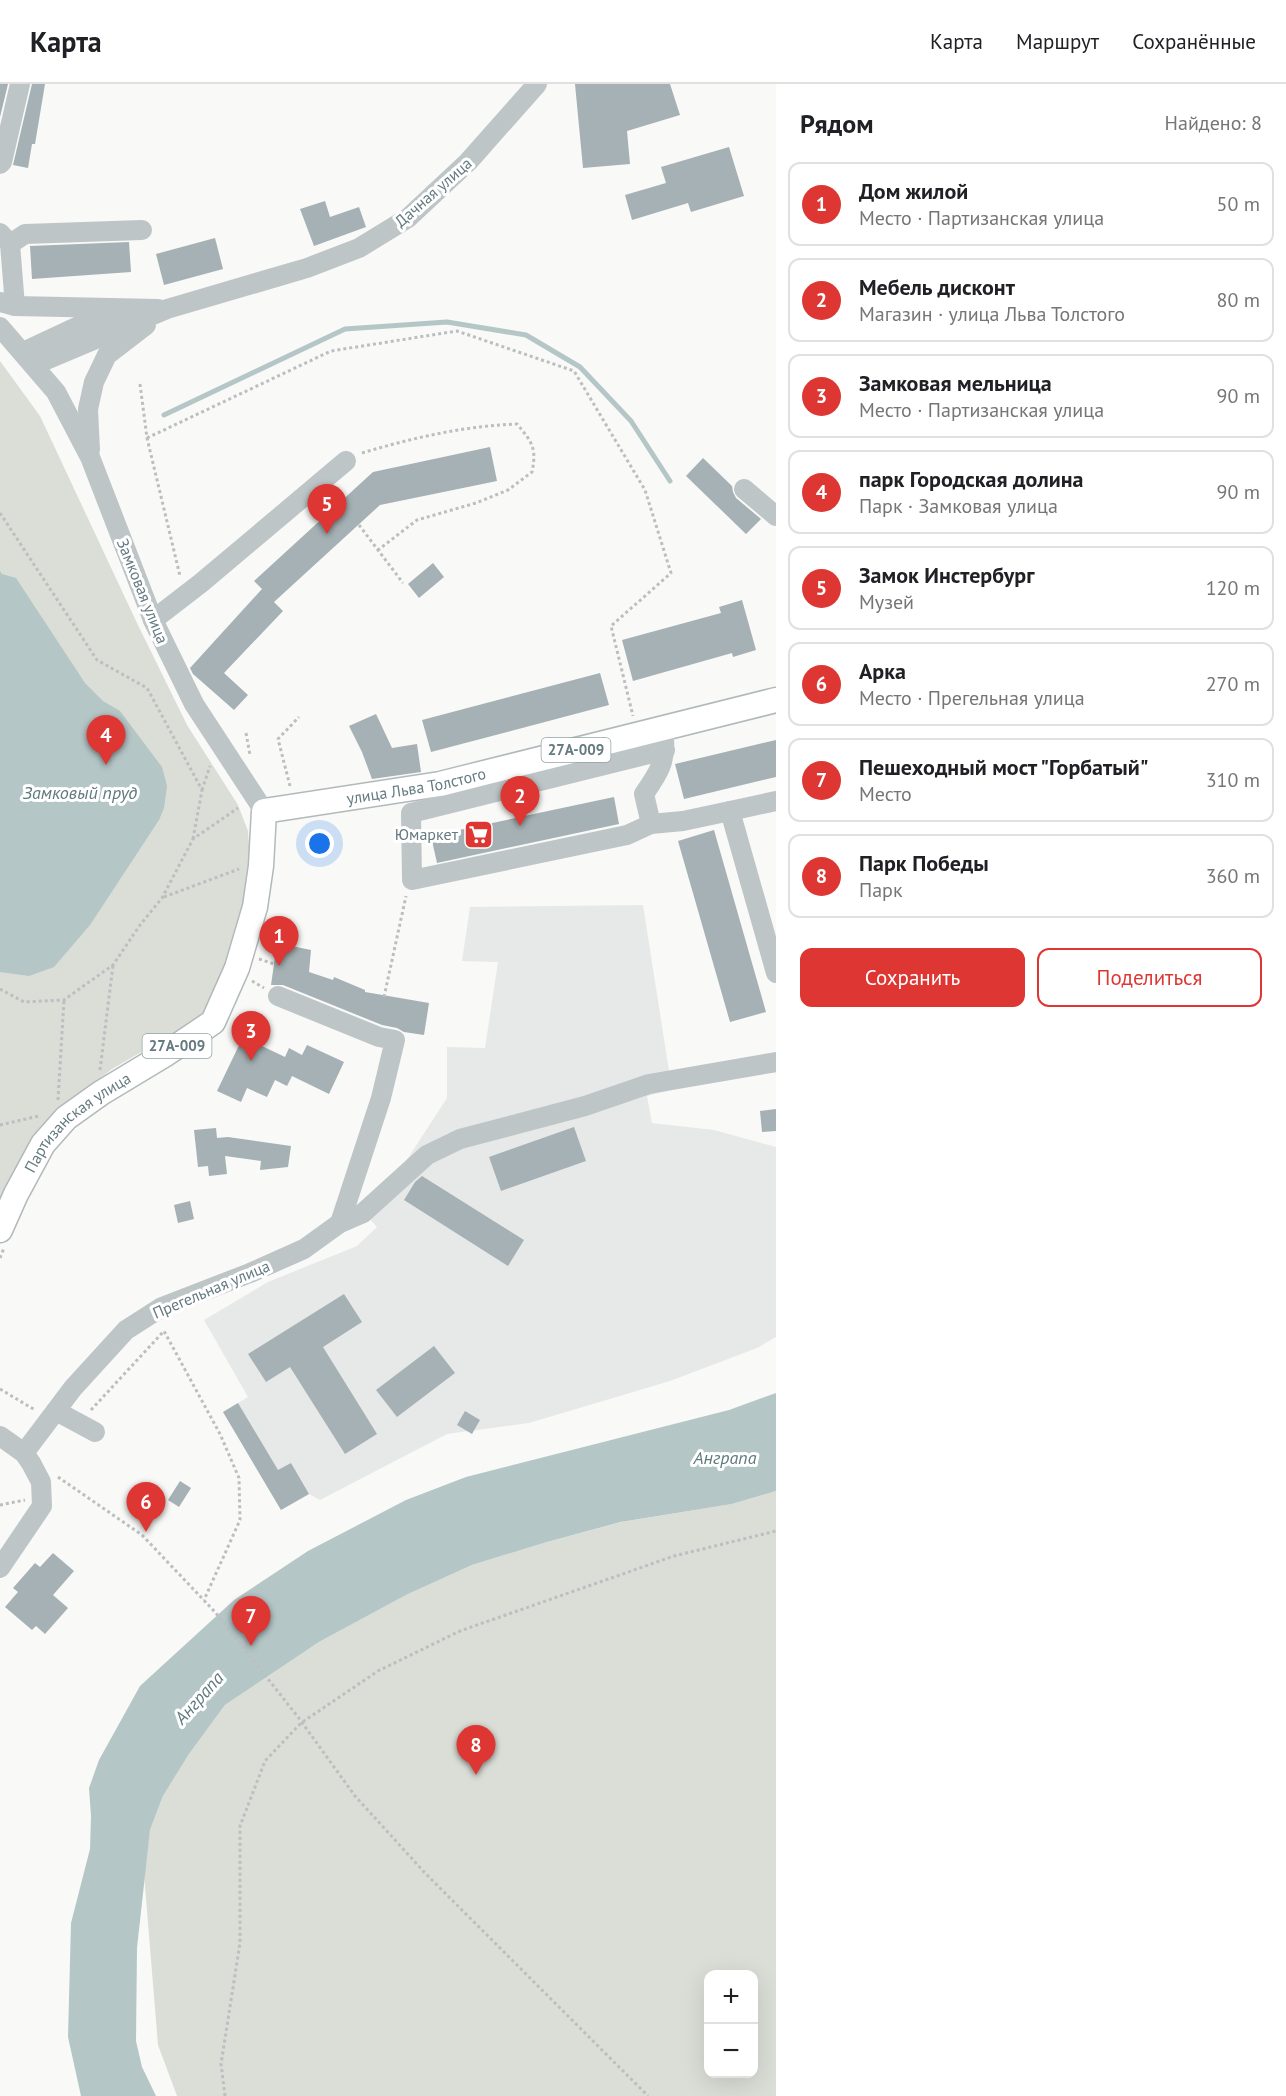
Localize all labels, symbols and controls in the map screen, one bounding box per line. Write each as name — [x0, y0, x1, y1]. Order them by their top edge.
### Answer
text: Карта — [30, 23, 102, 60]
text: Карта — [930, 28, 983, 55]
text: Маршрут — [1016, 28, 1099, 55]
text: Сохранённые — [1132, 28, 1256, 55]
text: Рядом — [800, 107, 874, 140]
text: Найдено: 8 — [1165, 110, 1262, 136]
street label: Дачная улица — [390, 153, 476, 231]
text: Дом жилой — [859, 177, 968, 205]
text: 1 — [816, 191, 827, 217]
text: 50 m — [1217, 191, 1260, 217]
text: Место · Партизанская улица — [859, 205, 1104, 231]
text: Мебель дисконт — [859, 273, 1015, 301]
text: 2 — [816, 287, 827, 313]
text: 80 m — [1217, 287, 1260, 313]
text: Магазин · улица Льва Толстого — [859, 301, 1125, 327]
text: Замковая мельница — [859, 369, 1052, 397]
text: 3 — [816, 383, 827, 409]
text: 90 m — [1217, 383, 1260, 409]
text: Место · Партизанская улица — [859, 397, 1104, 423]
text: парк Городская долина — [859, 465, 1083, 493]
text: 4 — [816, 479, 827, 505]
text: 90 m — [1217, 479, 1260, 505]
pin: 5 — [308, 484, 346, 534]
text: Парк · Замковая улица — [859, 493, 1058, 519]
street label: Замковая улица — [113, 536, 173, 646]
text: Замок Инстербург — [859, 561, 1034, 589]
text: 5 — [816, 575, 827, 601]
text: 120 m — [1206, 575, 1260, 601]
text: Музей — [859, 589, 914, 615]
text: Арка — [859, 657, 906, 685]
text: 6 — [816, 671, 827, 697]
text: 270 m — [1206, 671, 1260, 697]
text: Место · Прегельная улица — [859, 685, 1085, 711]
pin: 4 — [86, 716, 126, 765]
road number: 27А-009 — [542, 738, 610, 762]
text: Пешеходный мост "Горбатый" — [859, 753, 1149, 781]
street label: улица Льва Толстого — [345, 763, 488, 808]
text: 7 — [816, 767, 827, 793]
text: 310 m — [1206, 767, 1260, 793]
pin: 2 — [500, 776, 540, 826]
water label: Замковый пруд — [23, 781, 137, 804]
text: Место — [859, 781, 912, 807]
supermarket icon: Юмаркет — [463, 818, 495, 850]
place label: Юмаркет — [395, 824, 459, 844]
your location — [305, 829, 334, 858]
text: Парк Победы — [859, 849, 989, 877]
text: 8 — [816, 863, 827, 889]
text: 360 m — [1206, 863, 1260, 889]
text: Парк — [859, 877, 902, 903]
pin: 1 — [260, 916, 298, 966]
button: Сохранить — [800, 948, 1025, 1007]
button: Поделиться — [1037, 948, 1262, 1007]
pin: 3 — [232, 1012, 270, 1061]
road number: 27А-009 — [142, 1034, 212, 1058]
street label: Партизанская улица — [20, 1068, 134, 1176]
street label: Прегельная улица — [149, 1255, 273, 1323]
water label: Анграпа — [693, 1446, 757, 1469]
pin: 6 — [126, 1482, 166, 1532]
pin: 7 — [232, 1596, 270, 1646]
water label: Анграпа — [168, 1666, 228, 1729]
pin: 8 — [456, 1726, 496, 1775]
map controls — [704, 1970, 758, 2078]
button: + — [704, 1970, 758, 2024]
button: − — [704, 2024, 758, 2078]

